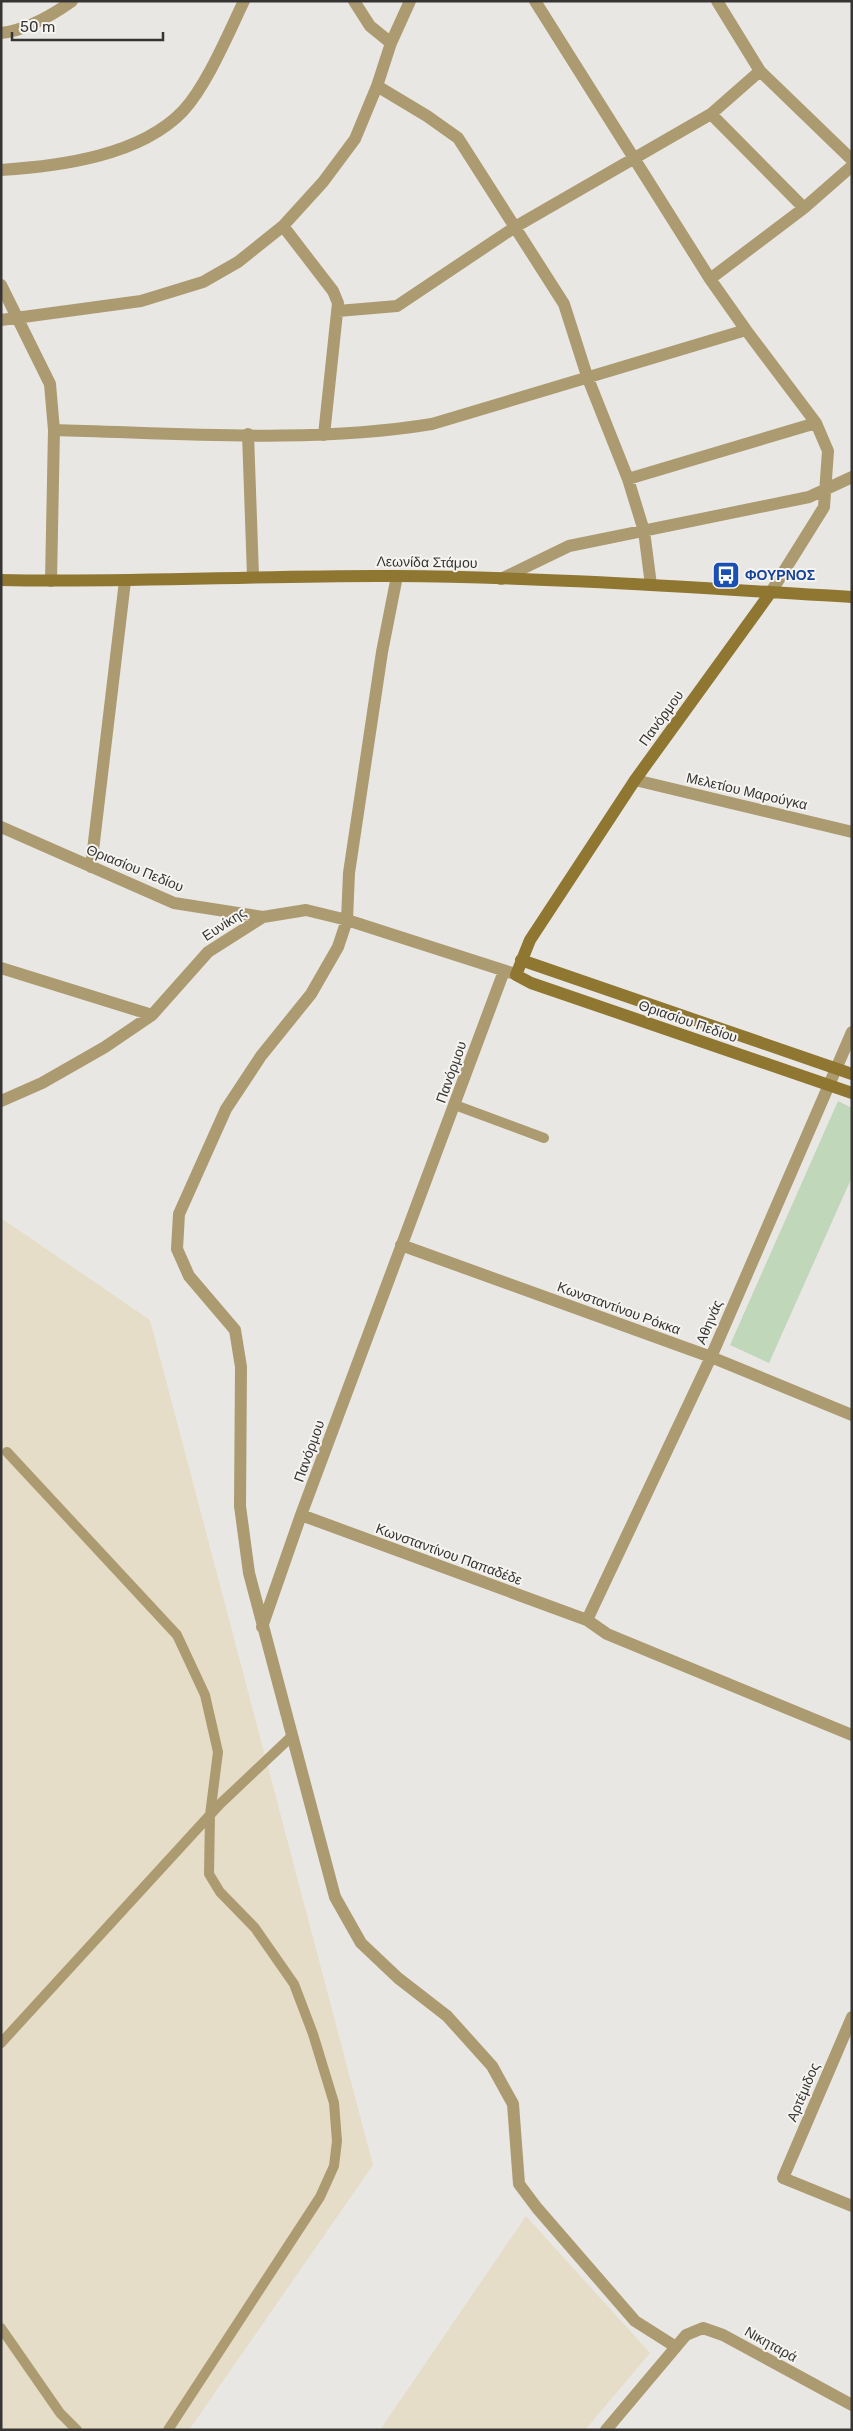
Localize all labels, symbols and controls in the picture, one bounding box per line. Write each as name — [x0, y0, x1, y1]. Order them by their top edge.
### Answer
scale bar — [12, 10, 164, 42]
text: 50 m — [20, 18, 55, 36]
street label: Λεωνίδα Στάμου — [376, 553, 478, 572]
bus stop icon: ΦΟΥΡΝΟΣ — [711, 560, 741, 590]
place label: ΦΟΥΡΝΟΣ — [745, 567, 815, 584]
street label: Πανόρμου — [636, 687, 687, 749]
street label: Μελετίου Μαρούγκα — [685, 769, 809, 814]
street label: Θριασίου Πεδίου — [84, 841, 186, 896]
street label: Ευνίκης — [199, 904, 250, 945]
street label: Θριασίου Πεδίου — [636, 997, 739, 1046]
street label: Πανόρμου — [432, 1039, 470, 1105]
street label: Κωνσταντίνου Ρόκκα — [555, 1278, 683, 1339]
street label: Αθηνάς — [692, 1297, 727, 1347]
street label: Πανόρμου — [290, 1418, 328, 1484]
street label: Κωνσταντίνου Παπαδέδε — [373, 1520, 524, 1589]
street label: Αρτέμιδος — [783, 2060, 824, 2124]
street label: Νικηταρά — [741, 2323, 800, 2366]

